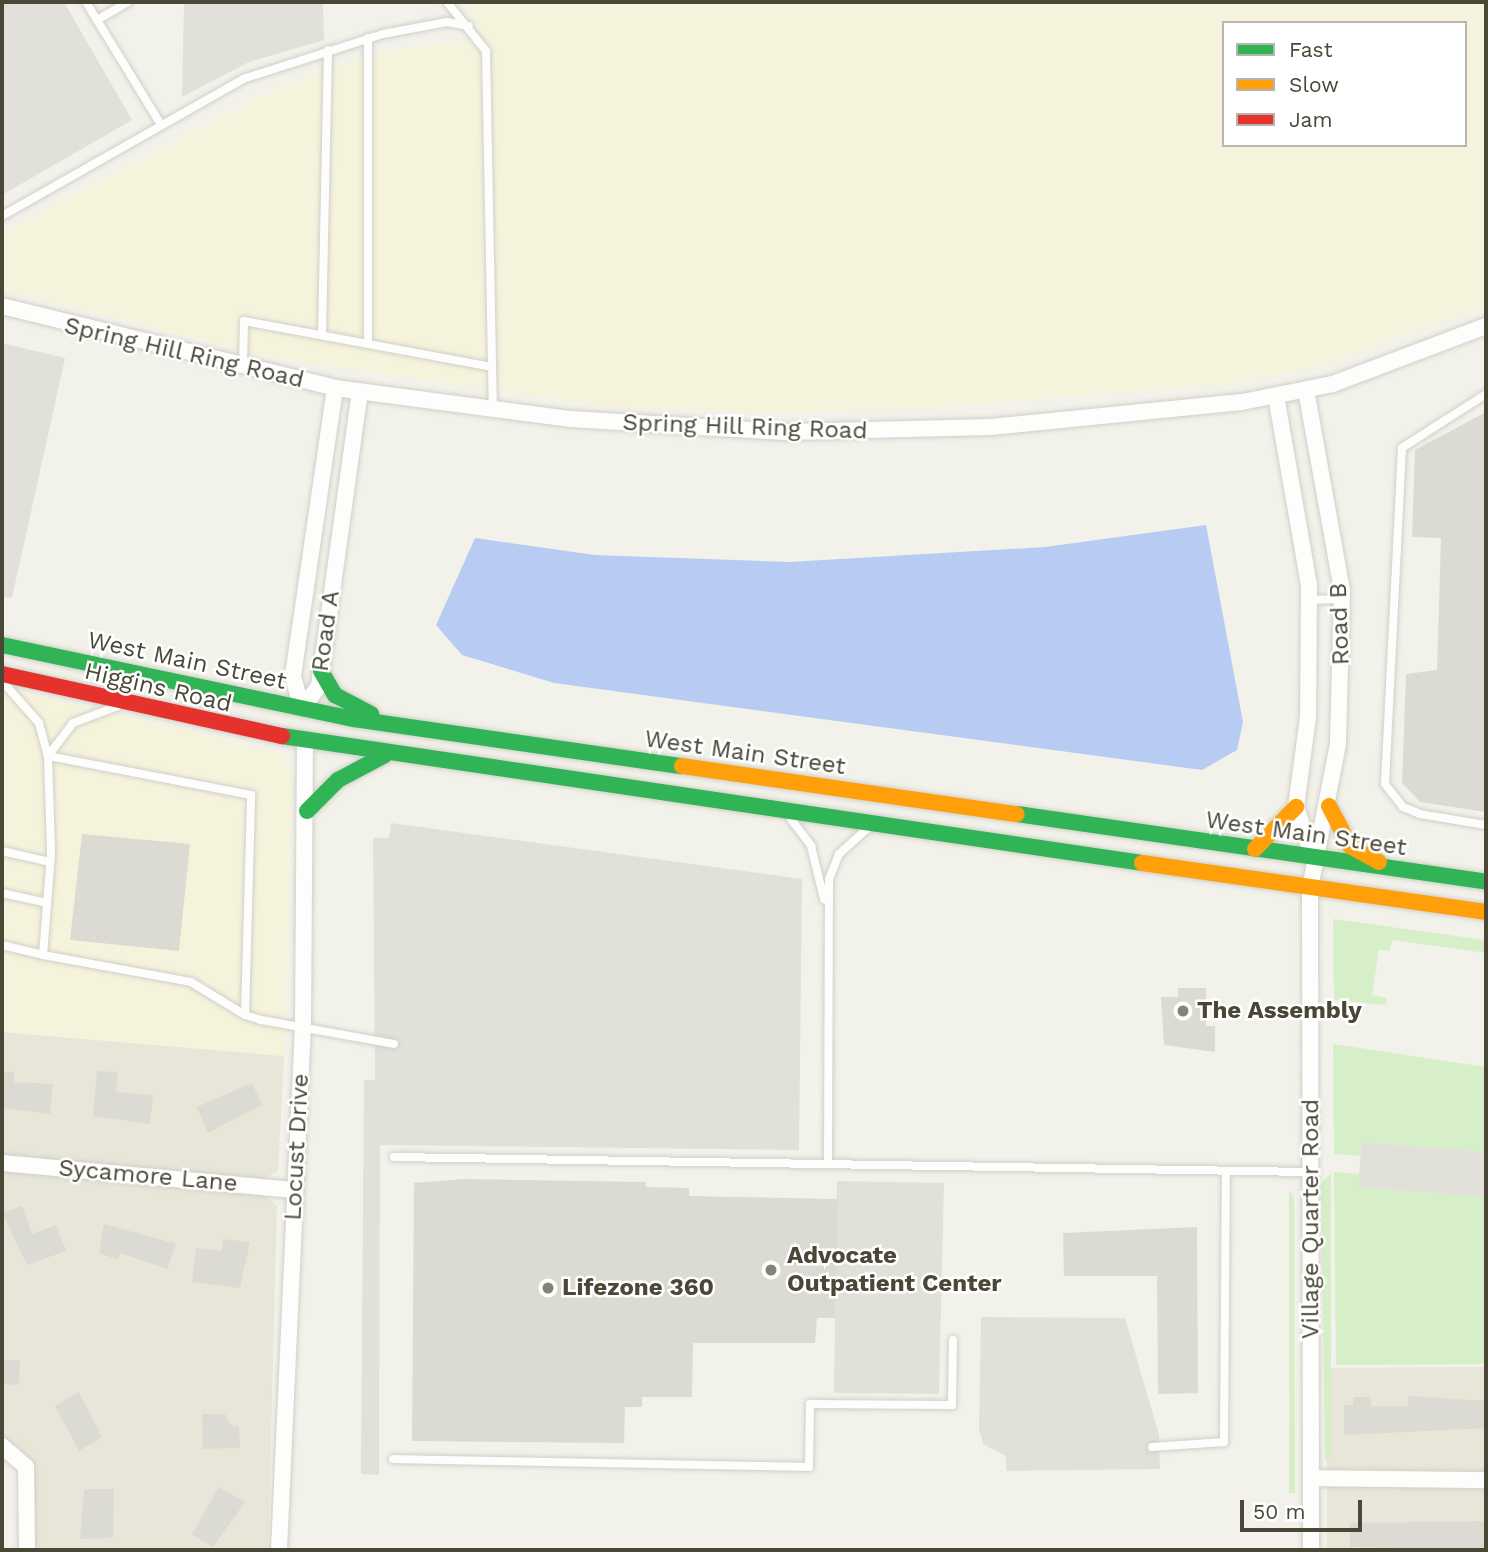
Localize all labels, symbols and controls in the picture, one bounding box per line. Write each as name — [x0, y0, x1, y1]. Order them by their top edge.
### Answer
legend — [1222, 21, 1467, 147]
text: Fast — [1289, 37, 1333, 62]
text: Slow — [1289, 72, 1339, 97]
text: Jam — [1289, 107, 1332, 132]
street label: Spring Hill Ring Road — [61, 311, 307, 395]
street label: Spring Hill Ring Road — [622, 408, 868, 446]
street label: Road B — [1324, 582, 1356, 666]
street label: Road A — [306, 588, 346, 674]
street label: West Main Street — [85, 626, 289, 696]
street label: Higgins Road — [82, 657, 234, 719]
street label: West Main Street — [643, 725, 847, 781]
street label: West Main Street — [1204, 806, 1408, 862]
place label: The Assembly — [1197, 997, 1362, 1025]
marker: The Assembly — [1175, 1003, 1191, 1019]
street label: Locust Drive — [279, 1073, 315, 1221]
street label: Village Quarter Road — [1297, 1099, 1325, 1339]
street label: Sycamore Lane — [57, 1154, 239, 1198]
place label: Advocate Outpatient Center — [787, 1242, 1002, 1298]
marker: Advocate Outpatient Center — [761, 1260, 781, 1280]
place label: Lifezone 360 — [562, 1274, 714, 1302]
marker: Lifezone 360 — [540, 1280, 556, 1296]
scale bar — [1243, 1486, 1366, 1530]
text: 50 m — [1253, 1499, 1305, 1524]

